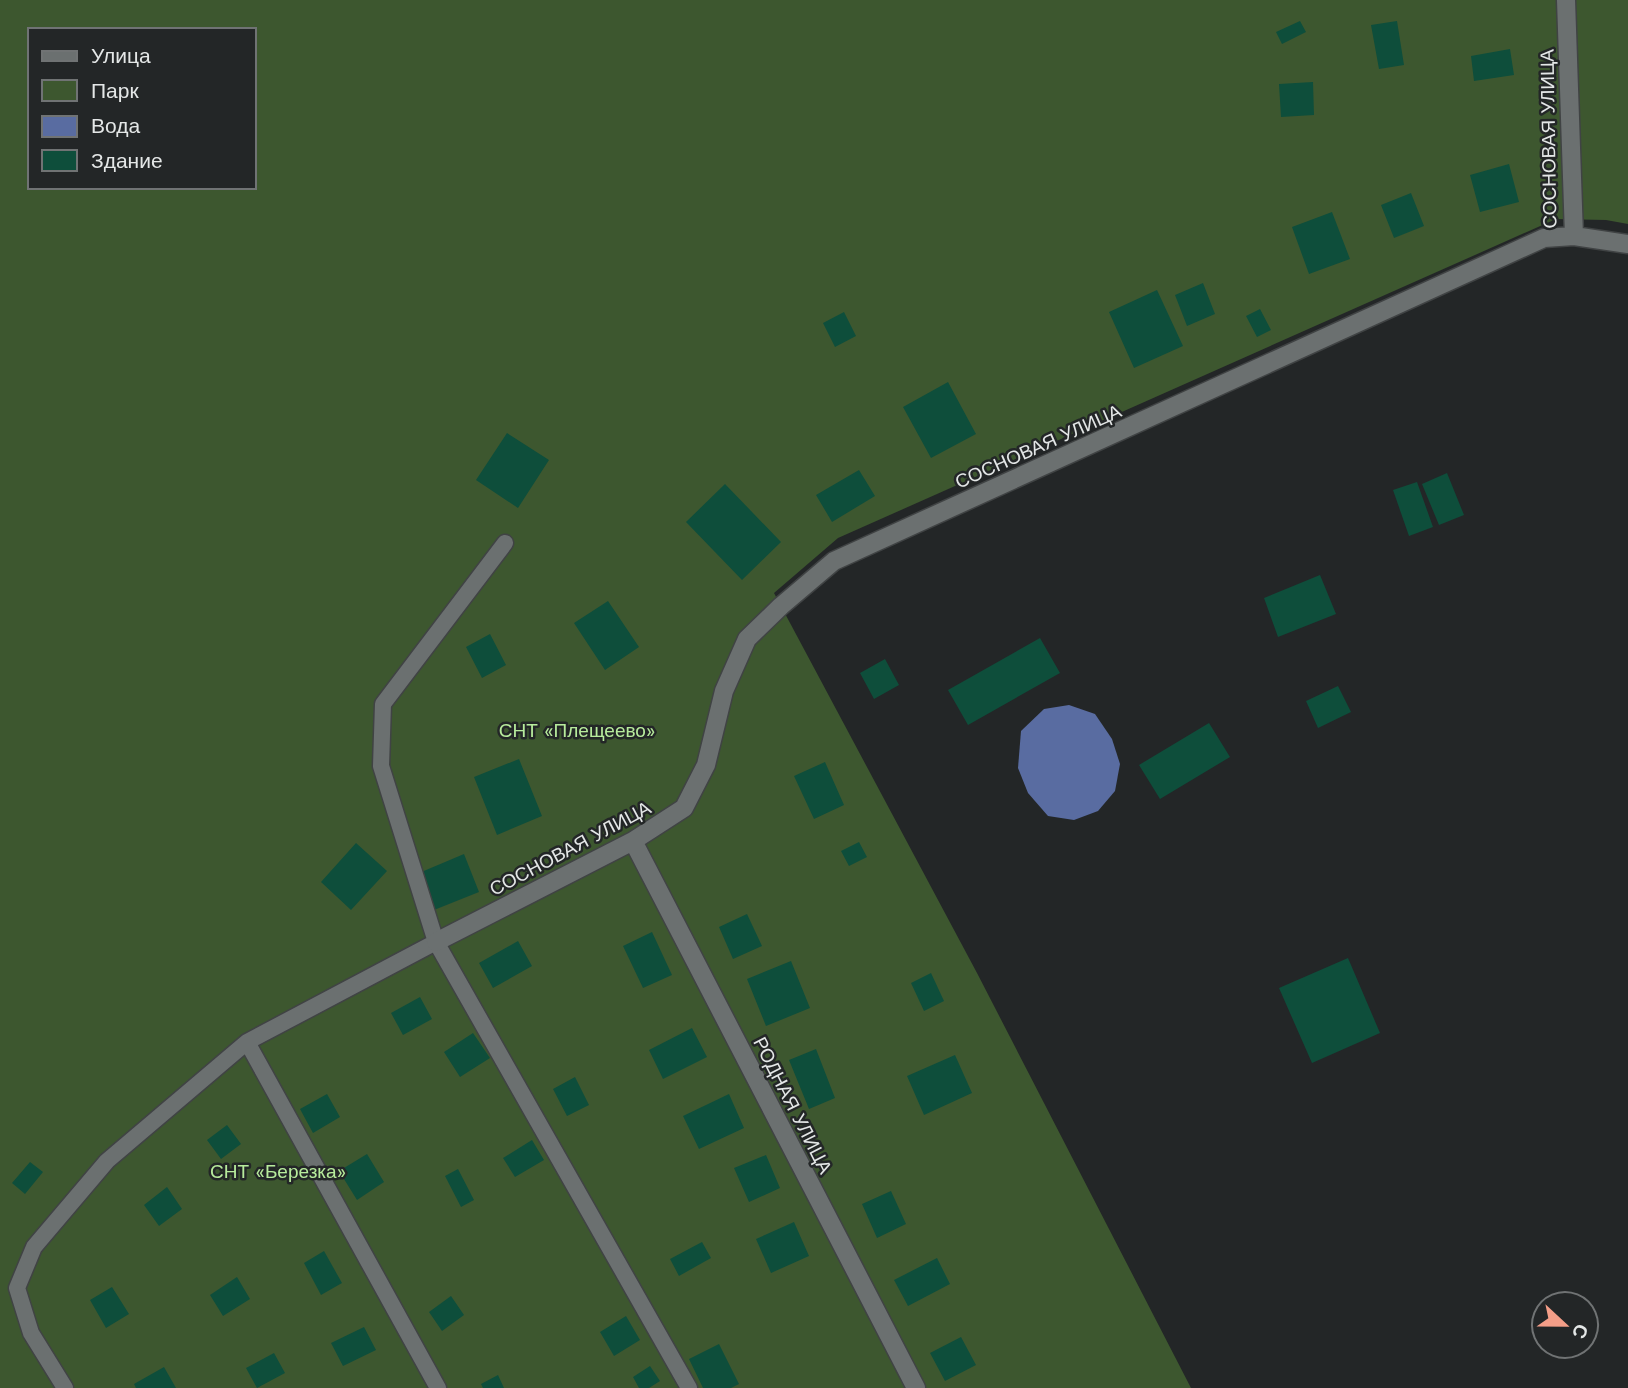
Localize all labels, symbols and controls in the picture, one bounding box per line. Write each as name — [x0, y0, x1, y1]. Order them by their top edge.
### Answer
legend — [28, 28, 256, 189]
text: Улица — [91, 43, 151, 68]
street label: СОСНОВАЯ УЛИЦА — [1535, 49, 1562, 229]
text: Парк — [91, 78, 139, 103]
text: Вода — [91, 113, 140, 138]
text: Здание — [91, 148, 163, 173]
street label: СОСНОВАЯ УЛИЦА — [952, 399, 1125, 493]
park label: СНТ «Плещеево» — [499, 719, 655, 742]
street label: СОСНОВАЯ УЛИЦА — [486, 796, 655, 901]
street label: РОДНАЯ УЛИЦА — [748, 1033, 837, 1178]
park label: СНТ «Березка» — [210, 1160, 346, 1183]
north arrow — [1530, 1290, 1600, 1360]
text: С — [1567, 1321, 1594, 1342]

